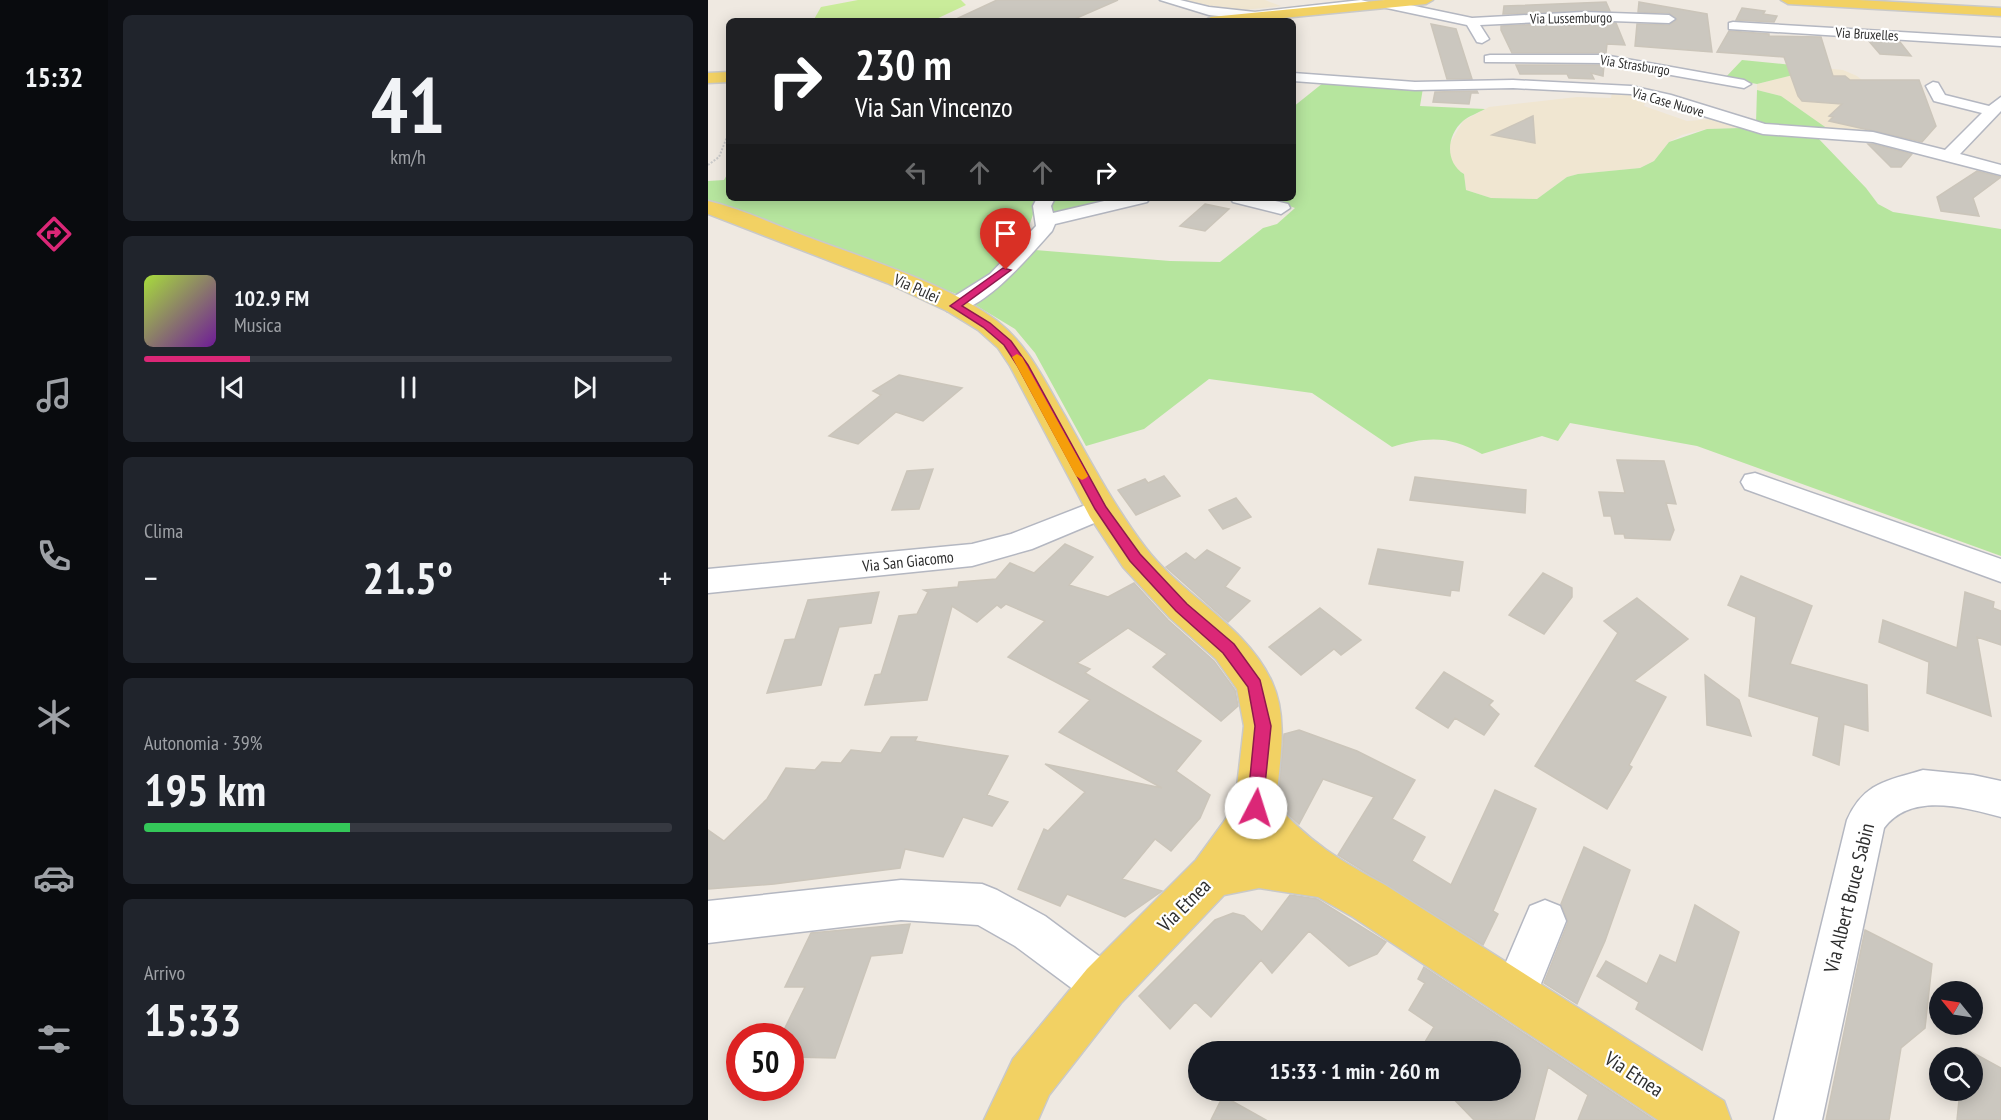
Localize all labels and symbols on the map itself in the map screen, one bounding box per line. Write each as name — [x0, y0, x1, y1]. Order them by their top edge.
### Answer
street label: Via Lussemburgo — [1529, 8, 1612, 28]
street label: Via Bruxelles — [1834, 23, 1899, 45]
street label: Via Strasburgo — [1598, 50, 1671, 79]
street label: Via Case Nuove — [1629, 83, 1706, 121]
pin — [980, 208, 1031, 270]
street label: Via Pulei — [890, 269, 943, 307]
street label: Via San Giacomo — [860, 546, 955, 576]
position arrow — [1224, 776, 1288, 840]
street label: Via Albert Bruce Sabin — [1818, 820, 1880, 976]
street label: Via Etnea — [1151, 873, 1216, 938]
north arrow — [1929, 981, 1983, 1035]
speed limit sign: 50 — [726, 1023, 804, 1101]
street label: Via Etnea — [1599, 1045, 1668, 1103]

